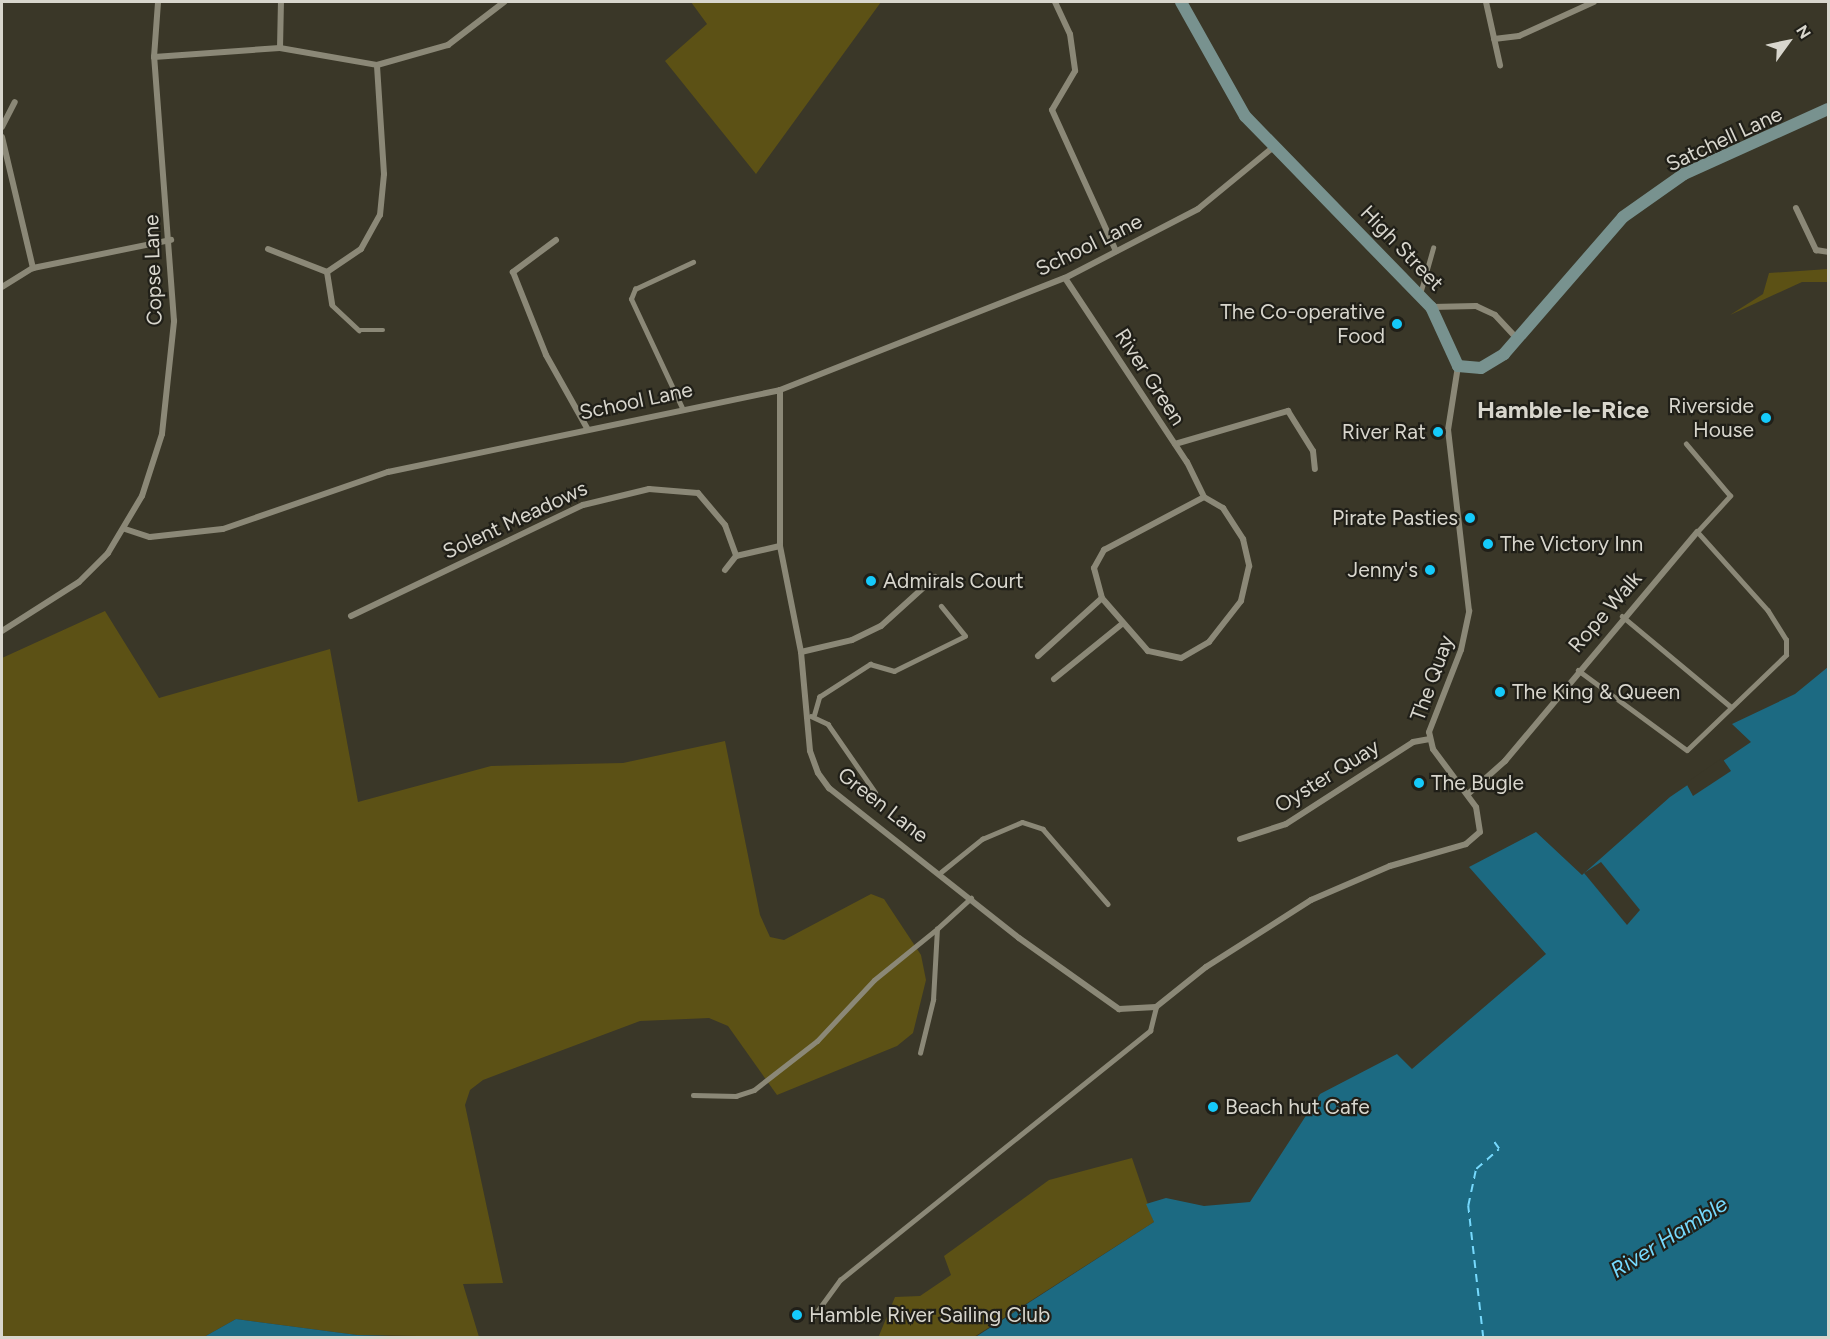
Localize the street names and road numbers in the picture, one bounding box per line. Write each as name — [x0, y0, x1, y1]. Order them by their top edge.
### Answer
street label: Satchell Lane — [1662, 101, 1786, 177]
street label: High Street — [1355, 200, 1449, 296]
street label: School Lane — [1032, 208, 1146, 282]
street label: Copse Lane — [138, 214, 168, 326]
street label: River Green — [1109, 324, 1191, 430]
street label: School Lane — [577, 377, 695, 425]
street label: Solent Meadows — [439, 476, 591, 564]
street label: Rope Walk — [1563, 566, 1647, 658]
street label: The Quay — [1405, 632, 1459, 724]
street label: Oyster Quay — [1270, 734, 1384, 818]
street label: Green Lane — [833, 762, 933, 848]

